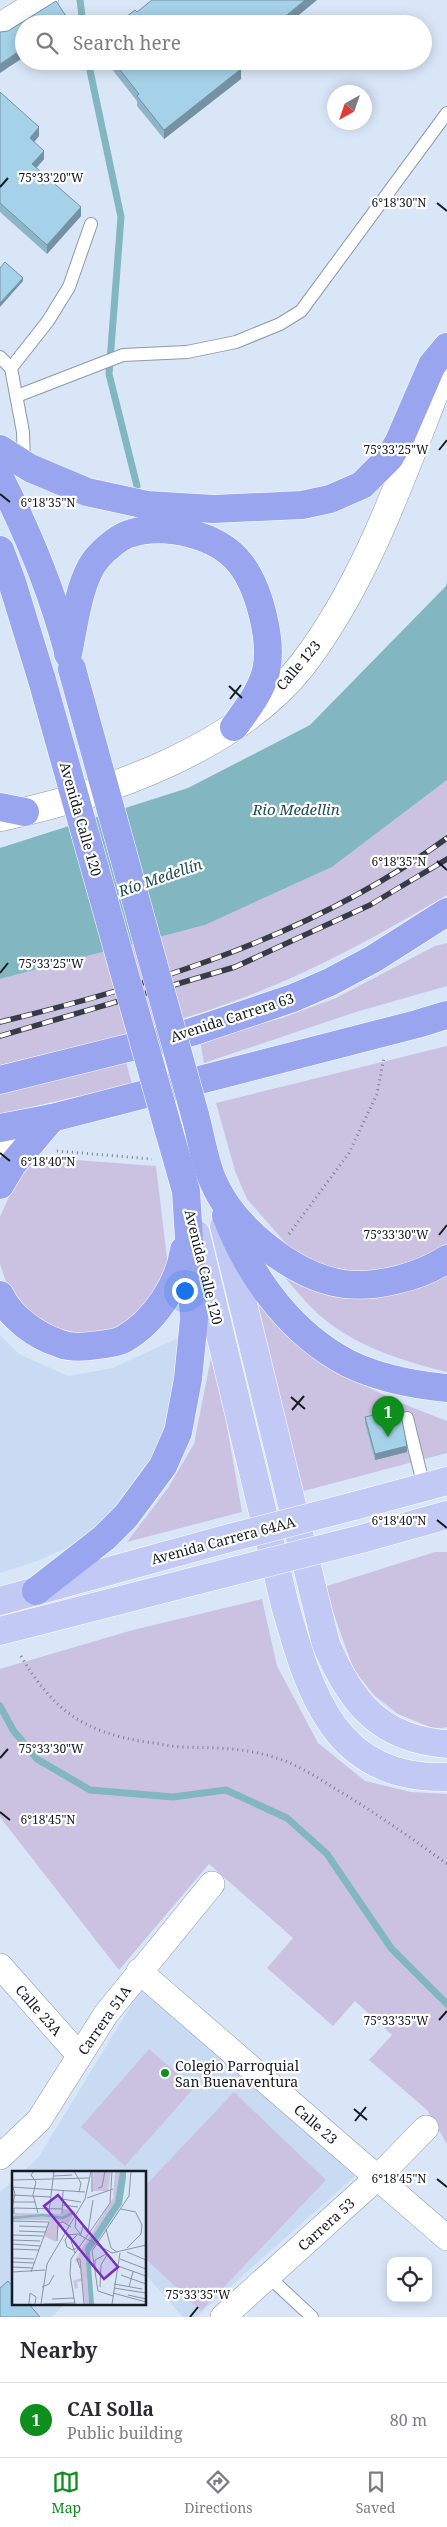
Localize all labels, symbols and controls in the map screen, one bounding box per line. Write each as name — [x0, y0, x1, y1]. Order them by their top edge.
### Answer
search box — [15, 15, 432, 70]
icon: search — [33, 29, 61, 57]
text: Search here — [73, 30, 181, 56]
north arrow — [327, 85, 372, 130]
text: 75°33'20"W — [18, 169, 84, 186]
text: 6°18'30"N — [371, 194, 427, 211]
text: 75°33'25"W — [363, 441, 429, 458]
text: 6°18'35"N — [20, 494, 76, 511]
street label: Calle 123 — [272, 636, 325, 694]
street label: Avenida Calle 120 — [56, 760, 106, 879]
water label: Rio Medellin — [251, 799, 340, 819]
water label: Río Medellín — [115, 853, 205, 901]
text: 6°18'35"N — [371, 853, 427, 870]
text: 75°33'25"W — [18, 955, 84, 972]
street label: Avenida Carrera 63 — [168, 988, 296, 1046]
text: 6°18'40"N — [20, 1153, 76, 1170]
street label: Avenida Calle 120 — [181, 1207, 228, 1327]
text: 75°33'30"W — [363, 1226, 429, 1243]
your location — [172, 1278, 198, 1304]
pin: 1 — [372, 1396, 404, 1437]
street label: Avenida Carrera 64AA — [149, 1512, 297, 1568]
text: 6°18'40"N — [371, 1512, 427, 1529]
text: 75°33'30"W — [18, 1740, 84, 1757]
text: 6°18'45"N — [20, 1811, 76, 1828]
street label: Calle 23A — [12, 1980, 67, 2040]
street label: Carrera 51A — [73, 1981, 135, 2058]
text: 75°33'35"W — [363, 2012, 429, 2029]
place label: Colegio Parroquial San Buenaventura — [175, 2056, 300, 2091]
marker: Colegio Parroquial San Buenaventura — [159, 2067, 171, 2079]
street label: Calle 23 — [290, 2100, 342, 2148]
text: 6°18'45"N — [371, 2170, 427, 2187]
inset map — [12, 2171, 146, 2304]
street label: Carrera 53 — [293, 2193, 359, 2255]
map controls — [387, 2257, 432, 2302]
button: locate — [387, 2257, 432, 2302]
text: 75°33'35"W — [165, 2286, 231, 2303]
text: Nearby — [20, 2336, 98, 2364]
text: CAI Solla — [67, 2396, 154, 2422]
text: 1 — [31, 2409, 41, 2431]
text: 80 m — [390, 2409, 427, 2431]
text: Public building — [67, 2422, 183, 2444]
tab: Map — [52, 2468, 81, 2517]
tab: Directions — [184, 2468, 253, 2517]
tab: Saved — [356, 2468, 395, 2517]

